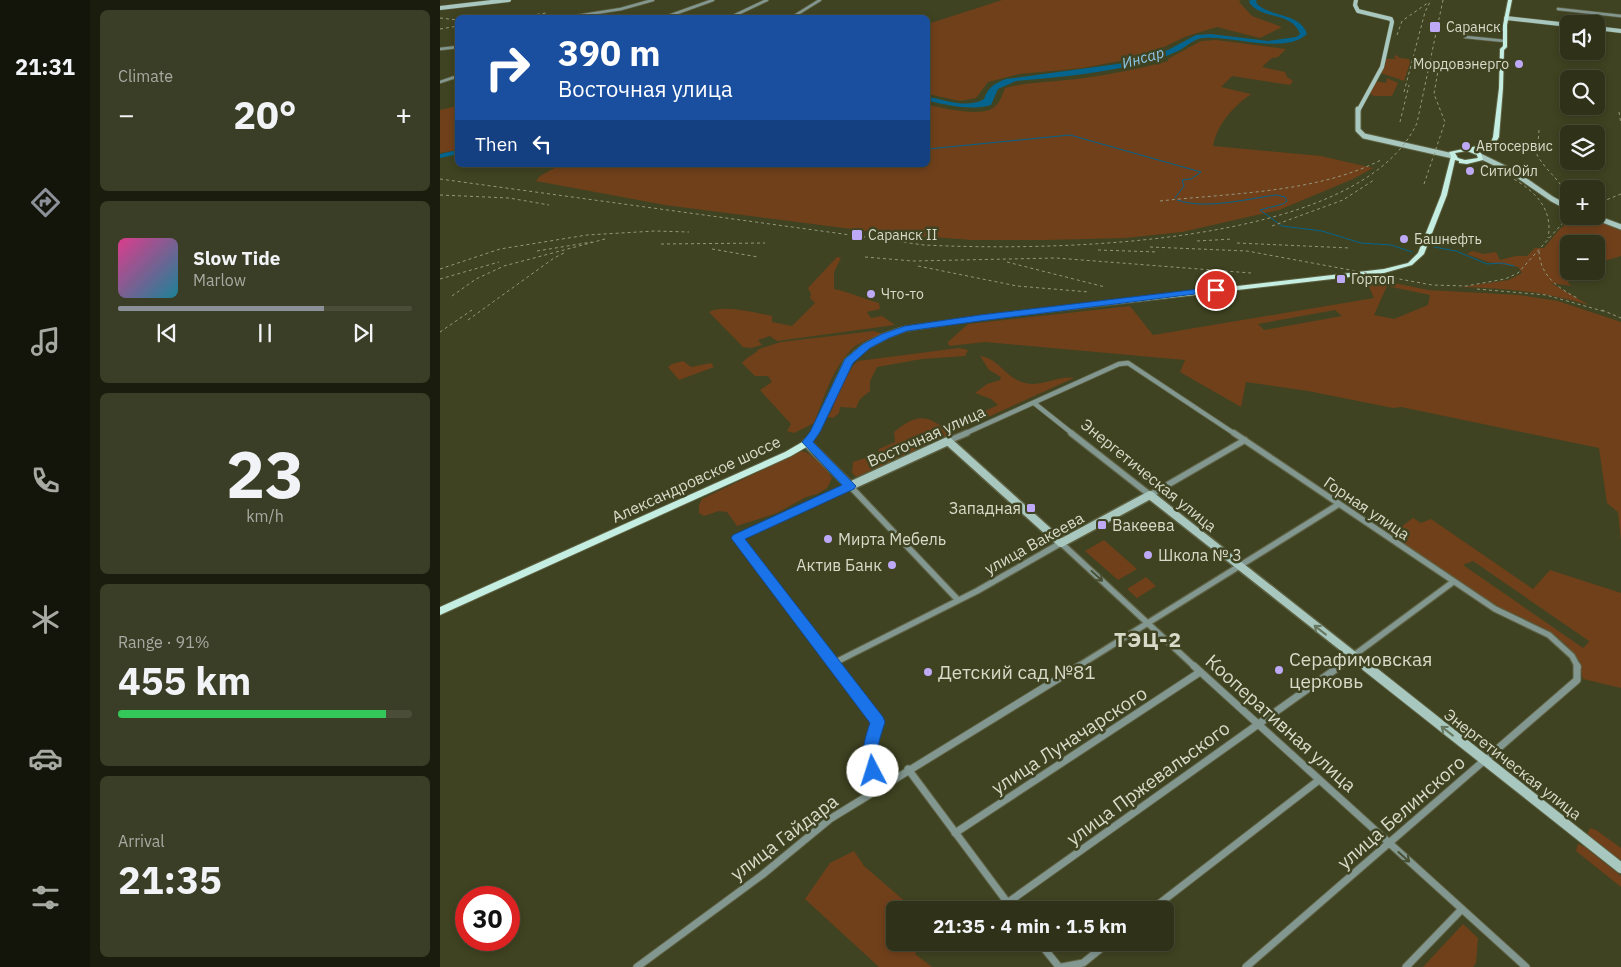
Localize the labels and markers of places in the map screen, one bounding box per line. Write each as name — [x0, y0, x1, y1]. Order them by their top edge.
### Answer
place label: Саранск — [1446, 18, 1501, 36]
marker: Саранск — [1428, 20, 1442, 34]
place label: Мордовэнерго — [1413, 55, 1509, 73]
marker: Мордовэнерго — [1513, 58, 1525, 70]
place label: Автосервис — [1476, 137, 1553, 155]
marker: Автосервис — [1460, 140, 1472, 152]
place label: СитиОйл — [1480, 162, 1538, 180]
marker: СитиОйл — [1464, 165, 1476, 177]
place label: Саранск II — [868, 226, 937, 244]
marker: Саранск II — [850, 228, 864, 242]
place label: Башнефть — [1414, 230, 1482, 248]
marker: Башнефть — [1398, 233, 1410, 245]
pin — [1195, 269, 1237, 311]
place label: Гортоп — [1351, 270, 1395, 288]
marker: Гортоп — [1335, 273, 1347, 285]
place label: Что-то — [881, 285, 924, 303]
marker: Что-то — [865, 288, 877, 300]
place label: Западная — [949, 498, 1021, 518]
marker: Западная — [1025, 502, 1037, 514]
place label: Вакеева — [1112, 515, 1175, 535]
marker: Вакеева — [1096, 519, 1108, 531]
place label: Мирта Мебель — [838, 529, 946, 549]
marker: Мирта Мебель — [822, 533, 834, 545]
place label: Школа № 3 — [1158, 545, 1242, 565]
marker: Школа № 3 — [1142, 549, 1154, 561]
place label: Актив Банк — [796, 555, 882, 575]
marker: Актив Банк — [886, 559, 898, 571]
place label: Серафимовская церковь — [1289, 647, 1432, 693]
place label: Детский сад №81 — [938, 660, 1096, 684]
marker: Серафимовская церковь — [1273, 664, 1285, 676]
marker: Детский сад №81 — [922, 666, 934, 678]

